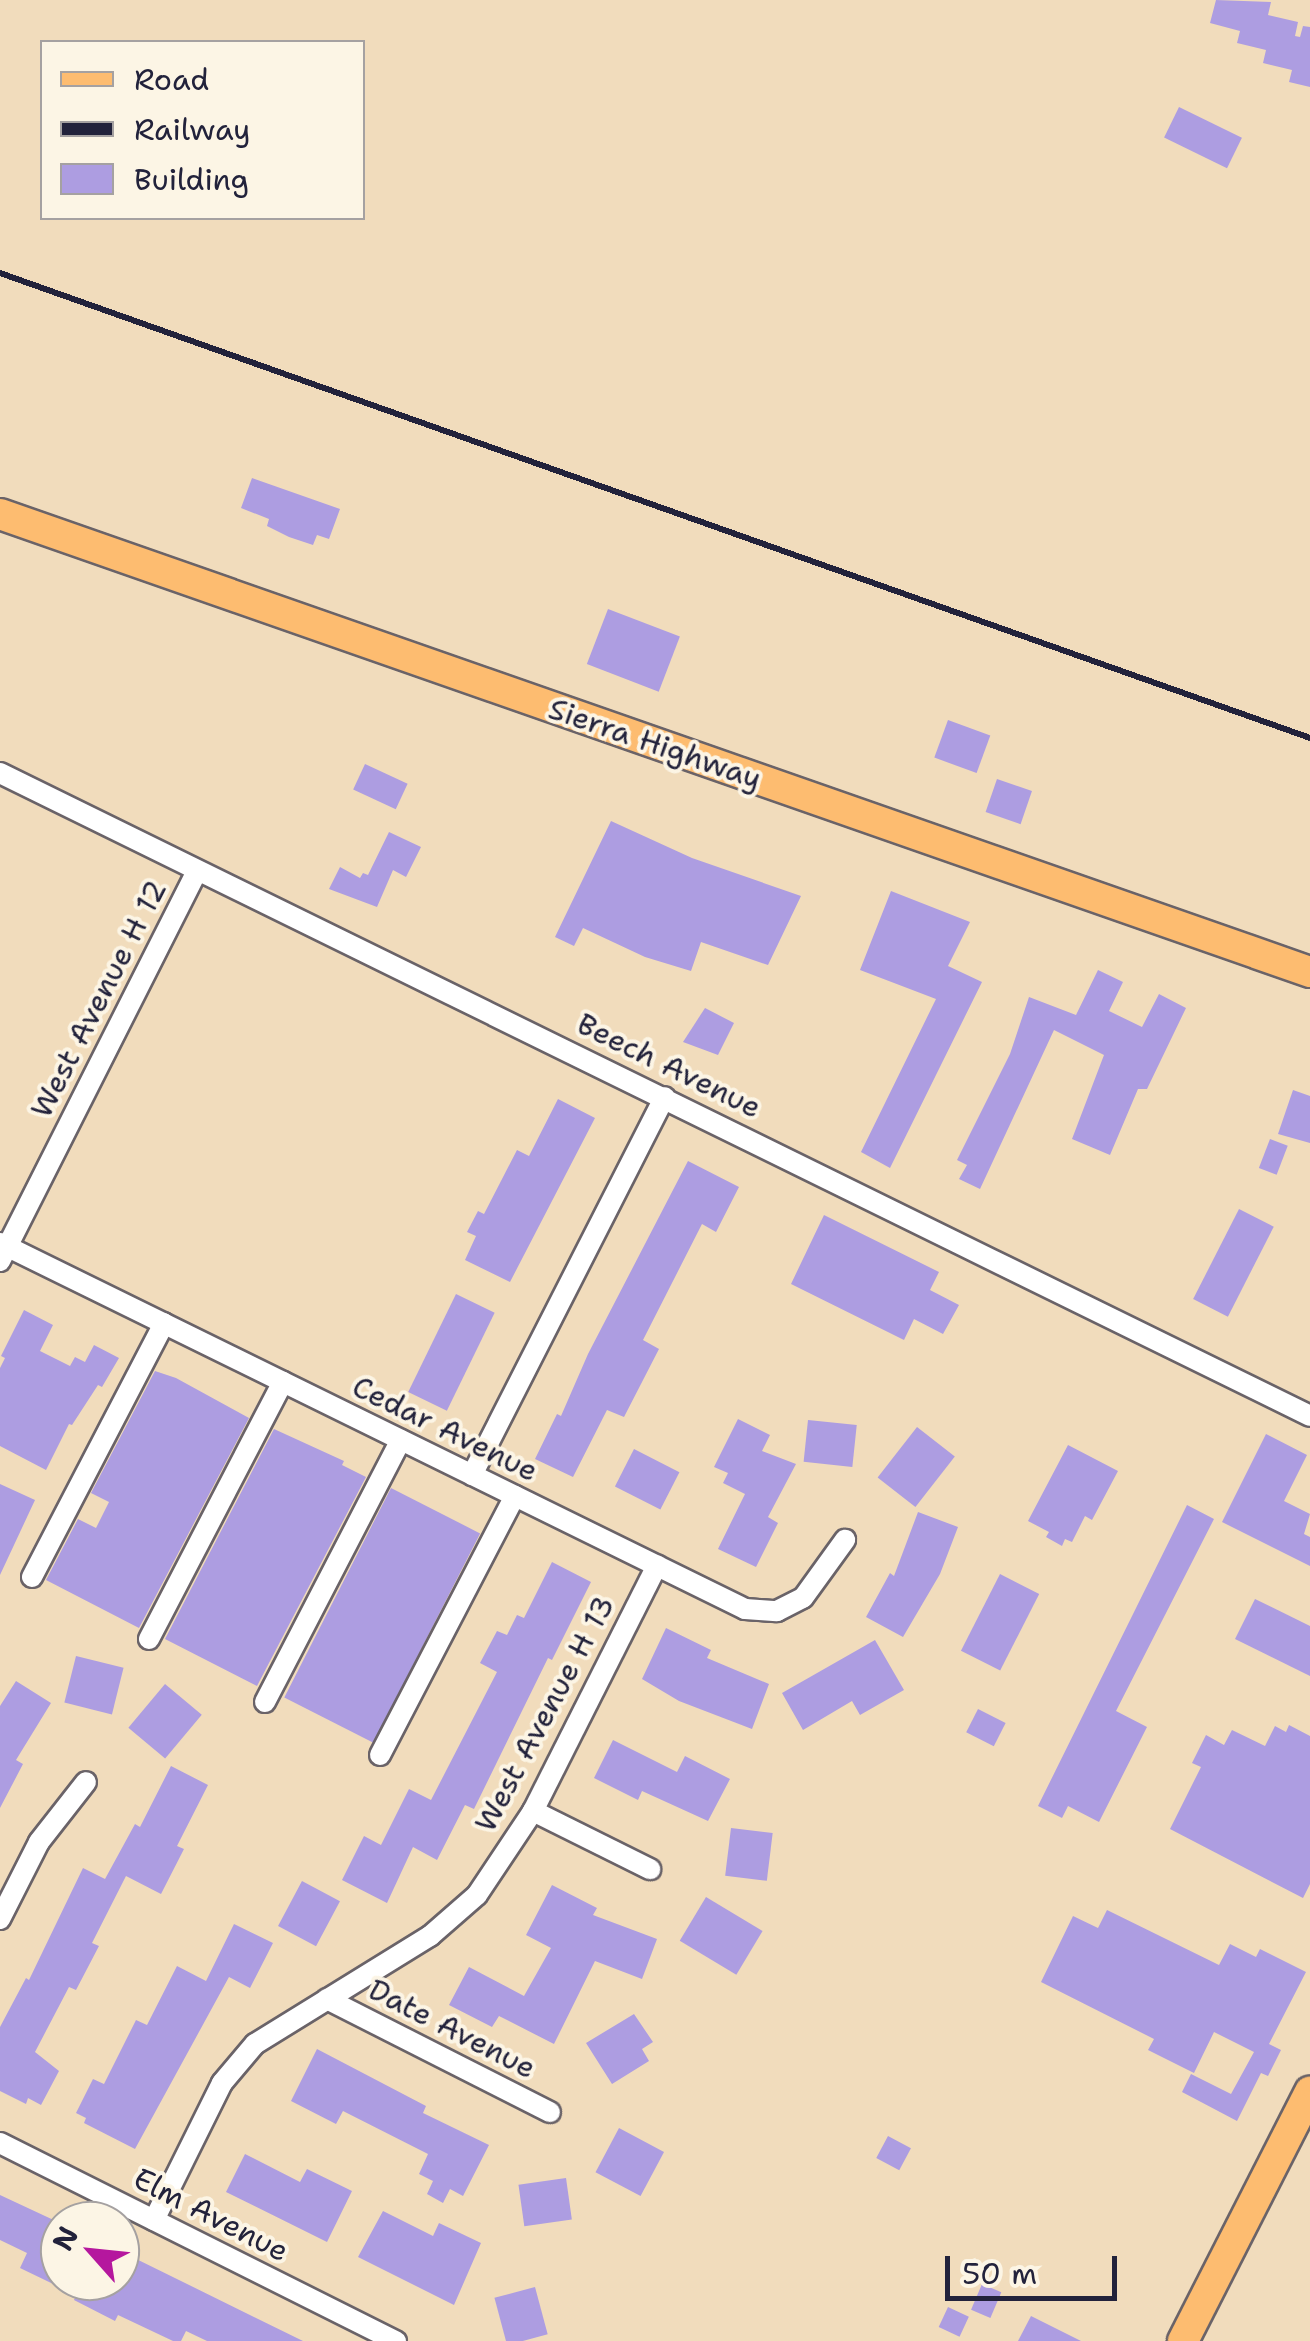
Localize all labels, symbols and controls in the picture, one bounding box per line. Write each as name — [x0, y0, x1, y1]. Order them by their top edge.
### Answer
legend — [40, 40, 365, 220]
text: Road — [134, 59, 209, 100]
text: Railway — [134, 109, 250, 150]
text: Building — [134, 159, 249, 200]
street label: Sierra Highway — [544, 691, 766, 797]
street label: West Avenue H 12 — [23, 874, 175, 1124]
street label: Beech Avenue — [571, 1006, 767, 1126]
street label: Cedar Avenue — [346, 1369, 544, 1489]
street label: West Avenue H 13 — [468, 1590, 622, 1838]
street label: Date Avenue — [362, 1971, 542, 2087]
street label: Elm Avenue — [127, 2161, 295, 2269]
north arrow — [40, 2201, 140, 2301]
text: N — [43, 2220, 87, 2257]
scale bar — [950, 2236, 1122, 2298]
text: 50 m — [962, 2253, 1037, 2294]

